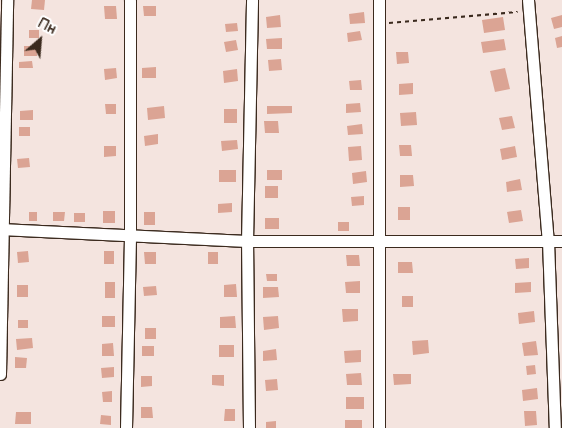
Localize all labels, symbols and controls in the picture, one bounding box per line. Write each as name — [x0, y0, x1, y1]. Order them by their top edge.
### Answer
text: Пн — [35, 14, 59, 38]
north arrow — [15, 15, 65, 65]

